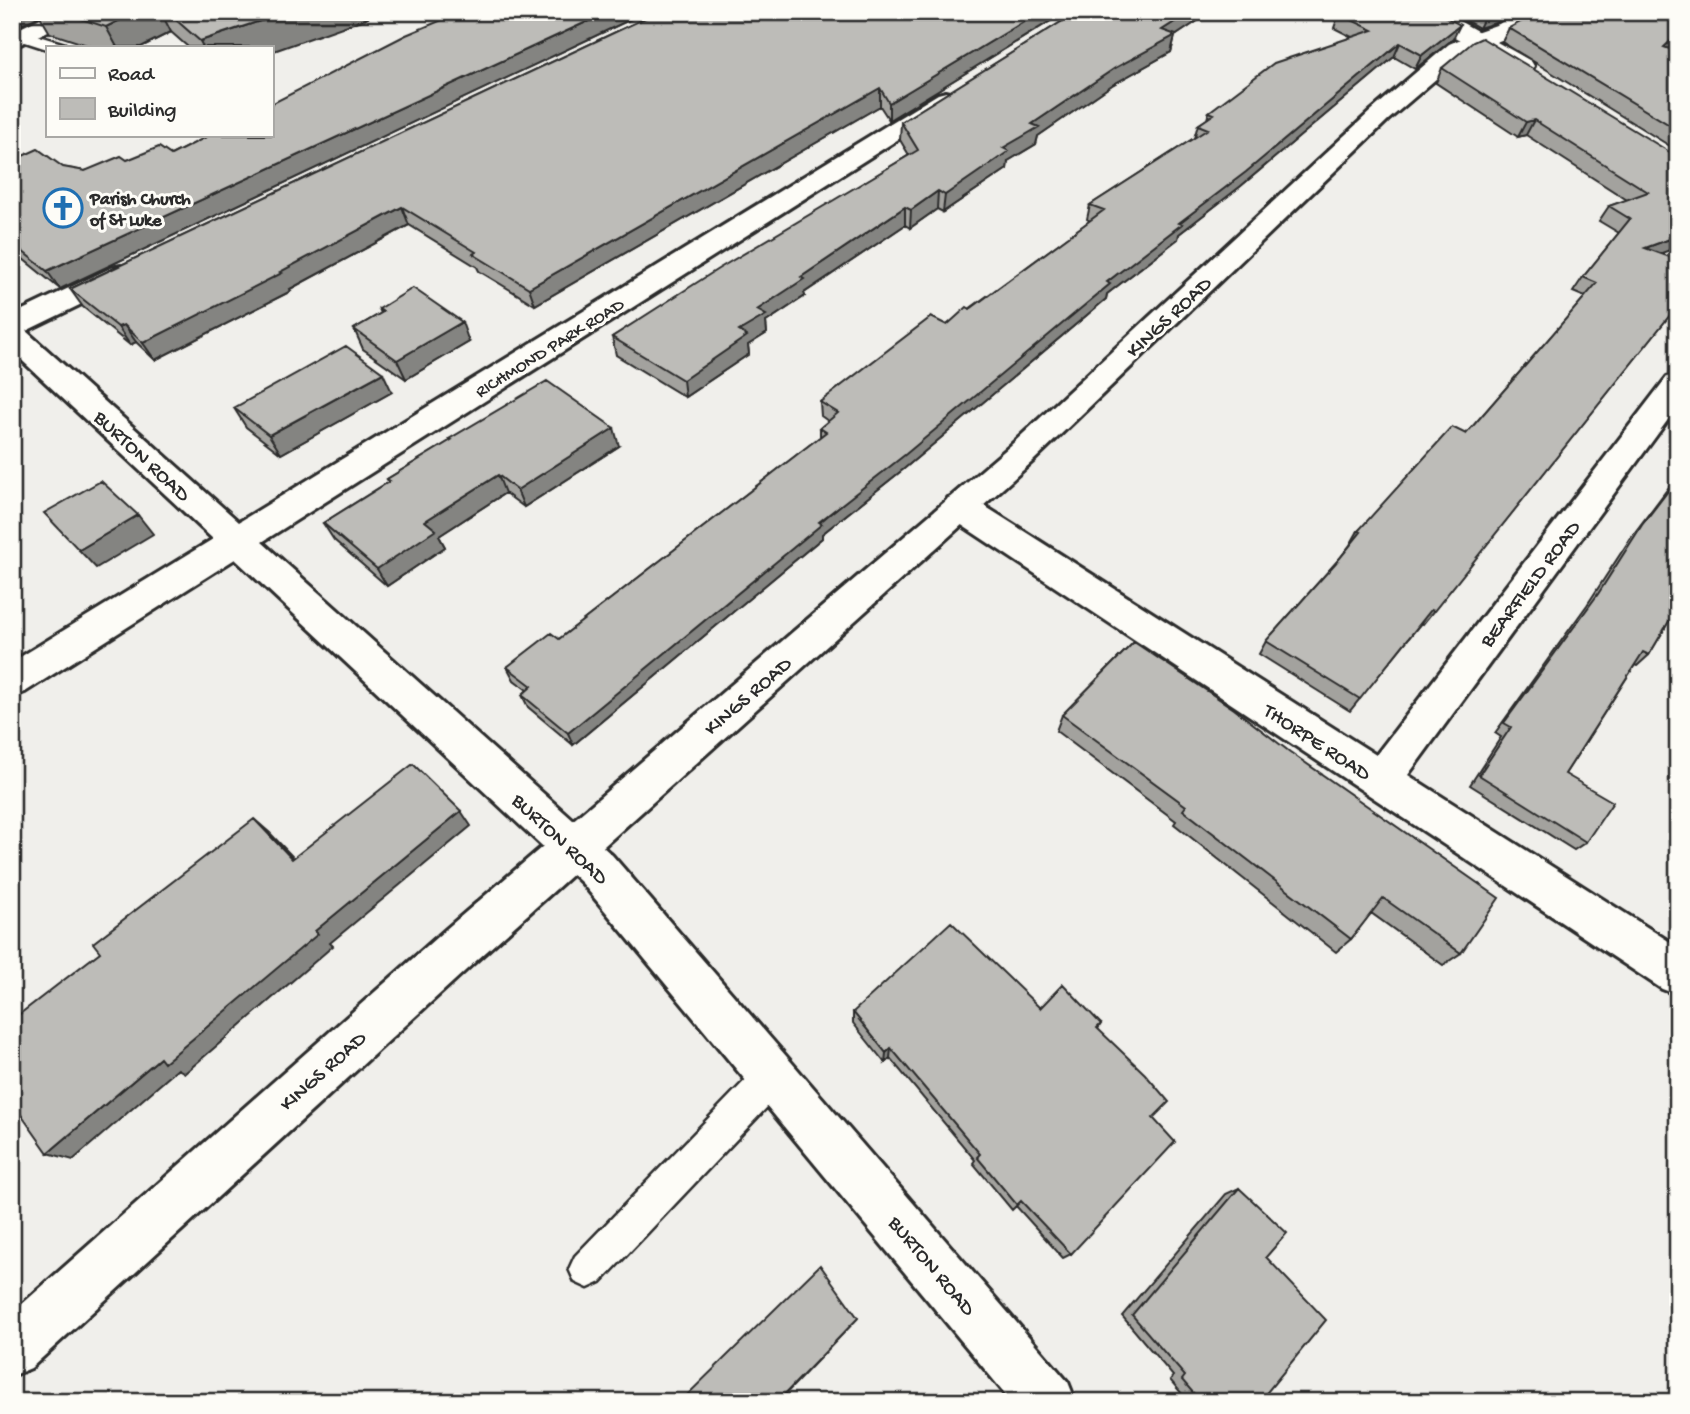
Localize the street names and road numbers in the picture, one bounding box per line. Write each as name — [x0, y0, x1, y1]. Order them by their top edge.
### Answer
street label: KINGS ROAD — [1122, 272, 1219, 365]
street label: RICHMOND PARK ROAD — [472, 295, 629, 404]
street label: BURTON ROAD — [86, 406, 194, 509]
street label: BEARFIELD ROAD — [1475, 517, 1588, 654]
street label: KINGS ROAD — [700, 653, 798, 743]
street label: THORPE ROAD — [1257, 699, 1375, 788]
street label: BURTON ROAD — [504, 789, 612, 892]
street label: KINGS ROAD — [276, 1027, 373, 1118]
street label: BURTON ROAD — [881, 1211, 980, 1323]

